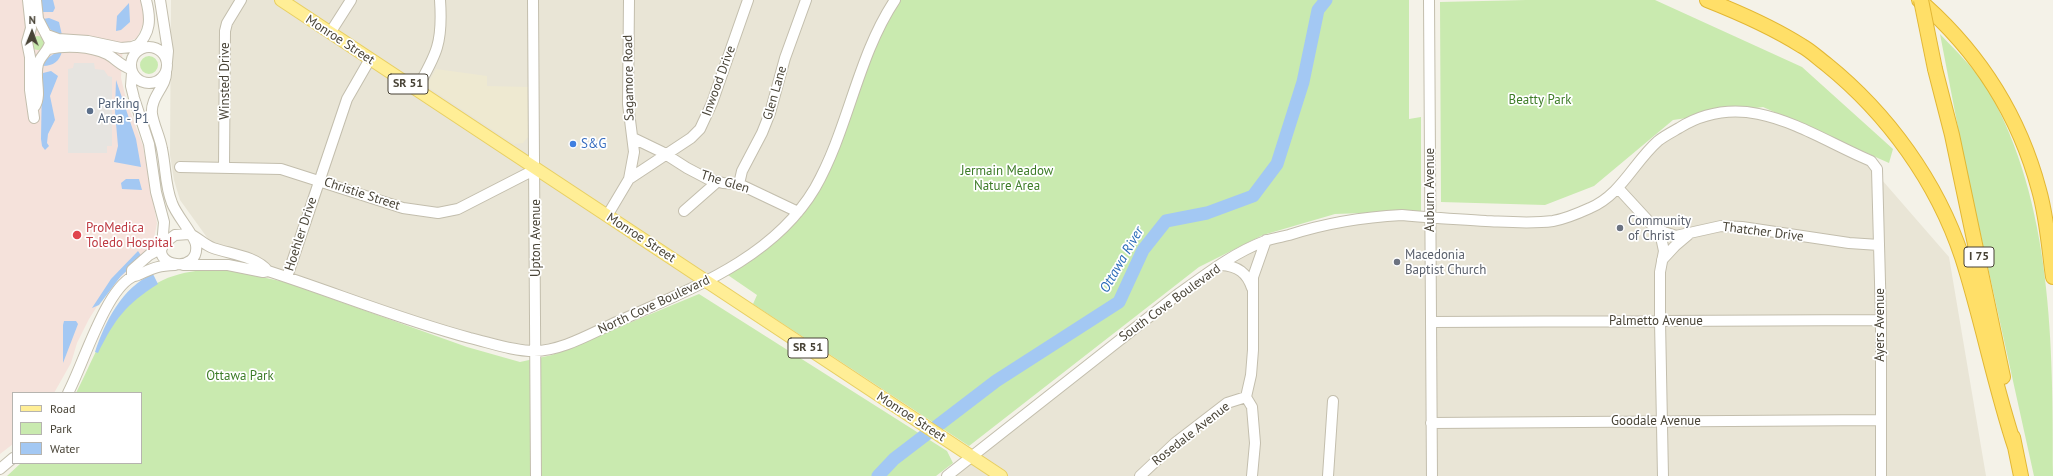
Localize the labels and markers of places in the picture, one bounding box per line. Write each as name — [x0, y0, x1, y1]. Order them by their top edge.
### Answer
place label: Parking Area - P1 — [98, 96, 149, 127]
marker: Parking Area - P1 — [85, 106, 95, 116]
place label: S&G — [581, 136, 606, 152]
marker: S&G — [568, 139, 578, 149]
place label: Community of Christ — [1628, 213, 1691, 244]
place label: ProMedica Toledo Hospital — [86, 220, 173, 251]
marker: Community of Christ — [1615, 223, 1625, 233]
marker: ProMedica Toledo Hospital — [71, 229, 83, 241]
place label: Macedonia Baptist Church — [1405, 247, 1486, 278]
marker: Macedonia Baptist Church — [1392, 257, 1402, 267]

